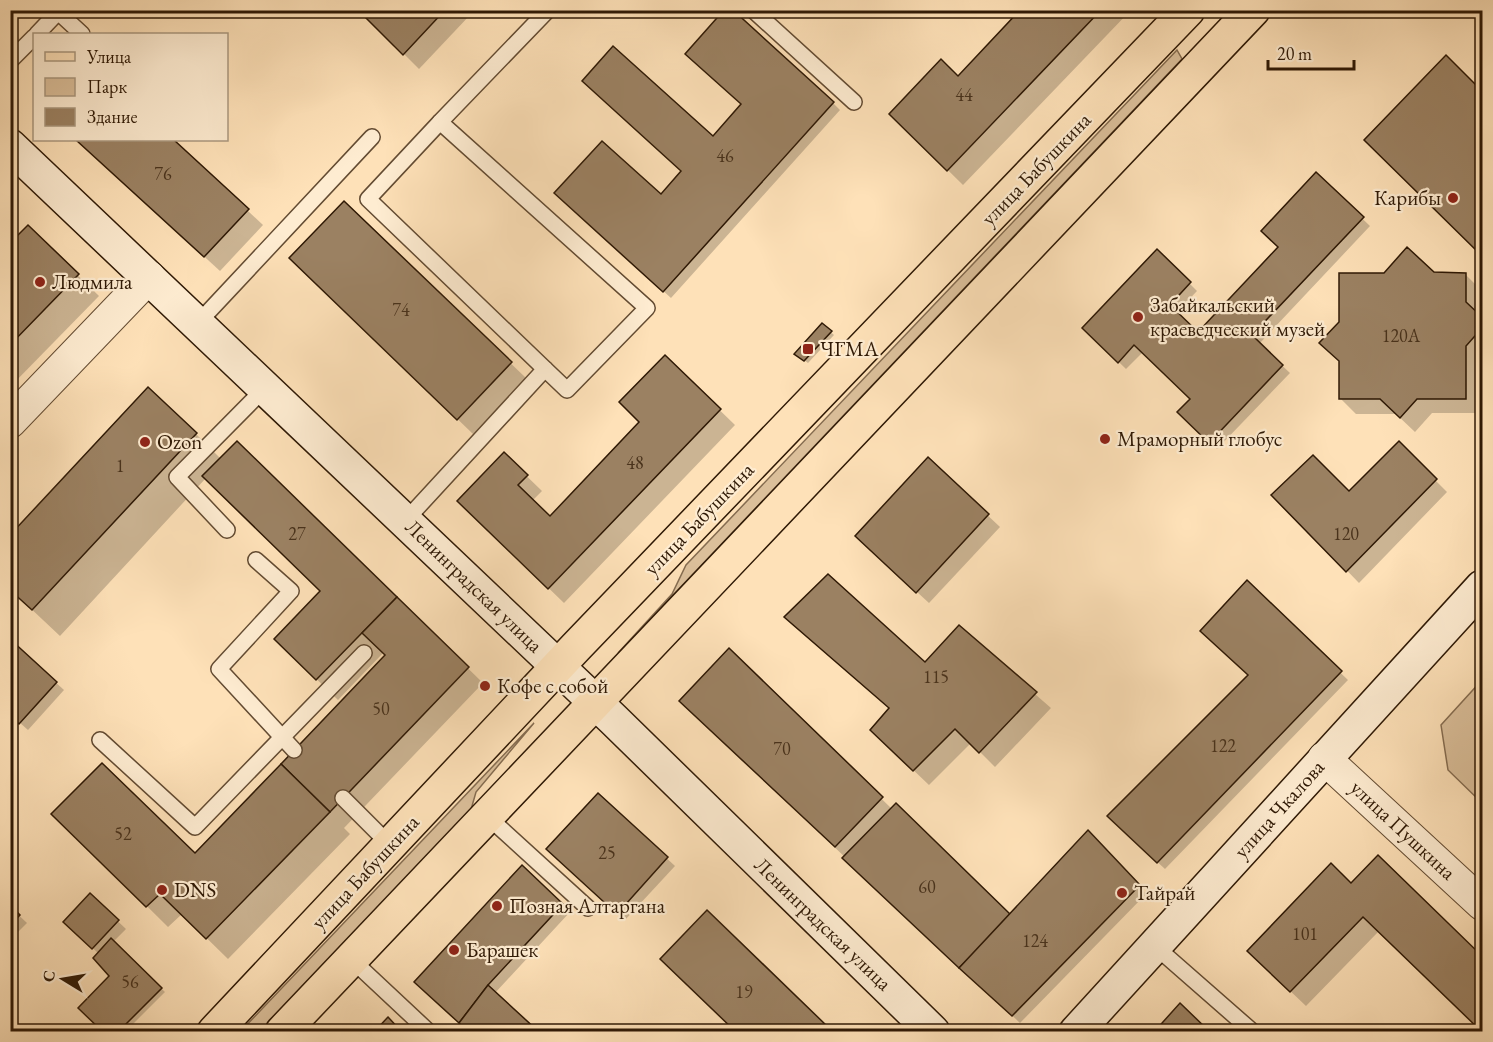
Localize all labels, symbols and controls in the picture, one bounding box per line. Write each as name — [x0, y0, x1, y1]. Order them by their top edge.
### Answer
legend — [33, 33, 228, 141]
scale bar — [1268, 33, 1354, 71]
text: 20 m — [1277, 42, 1312, 65]
text: Улица — [86, 45, 132, 68]
text: Парк — [87, 75, 127, 98]
house number: 44 — [955, 83, 973, 106]
text: Здание — [87, 105, 137, 128]
street label: улица Бабушкина — [975, 106, 1097, 231]
house number: 46 — [716, 144, 734, 167]
house number: 76 — [154, 162, 172, 185]
place label: Карибы — [1374, 184, 1441, 211]
marker: Карибы — [1446, 191, 1460, 205]
place label: Людмила — [52, 268, 133, 295]
marker: Людмила — [33, 275, 47, 289]
place label: Забайкальский краеведческий музей — [1150, 291, 1325, 342]
house number: 74 — [392, 298, 410, 321]
marker: Забайкальский краеведческий музей — [1131, 310, 1145, 324]
house number: 120А — [1382, 324, 1421, 347]
place label: ЧГМА — [820, 335, 879, 362]
marker: ЧГМА — [801, 342, 815, 356]
place label: Мраморный глобус — [1117, 425, 1282, 452]
place label: Ozon — [157, 428, 202, 455]
marker: Мраморный глобус — [1098, 432, 1112, 446]
marker: Ozon — [138, 435, 152, 449]
house number: 48 — [626, 451, 644, 474]
house number: 1 — [116, 454, 124, 477]
street label: улица Бабушкина — [638, 456, 760, 581]
street label: Ленинградская улица — [400, 513, 549, 659]
house number: 27 — [288, 522, 306, 545]
house number: 120 — [1333, 522, 1359, 545]
house number: 115 — [923, 665, 949, 688]
place label: Кофе с собой — [497, 672, 608, 699]
marker: Кофе с собой — [478, 679, 492, 693]
house number: 50 — [372, 697, 390, 720]
house number: 122 — [1210, 734, 1236, 757]
house number: 70 — [773, 737, 791, 760]
street label: улица Чкалова — [1227, 753, 1330, 864]
street label: улица Пушкина — [1345, 774, 1462, 886]
street label: улица Бабушкина — [305, 808, 425, 935]
house number: 52 — [114, 822, 132, 845]
house number: 25 — [598, 841, 616, 864]
street label: Ленинградская улица — [749, 851, 898, 997]
house number: 60 — [918, 875, 936, 898]
place label: DNS — [174, 876, 216, 903]
place label: Тайрай — [1134, 879, 1195, 906]
marker: DNS — [155, 883, 169, 897]
marker: Тайрай — [1115, 886, 1129, 900]
place label: Позная Алтаргана — [509, 892, 666, 919]
marker: Позная Алтаргана — [490, 899, 504, 913]
house number: 101 — [1292, 922, 1318, 945]
house number: 124 — [1022, 929, 1048, 952]
place label: Барашек — [466, 936, 538, 963]
marker: Барашек — [447, 943, 461, 957]
north arrow — [33, 949, 93, 1009]
text: С — [37, 969, 60, 984]
house number: 56 — [121, 970, 139, 993]
house number: 19 — [735, 980, 753, 1003]

